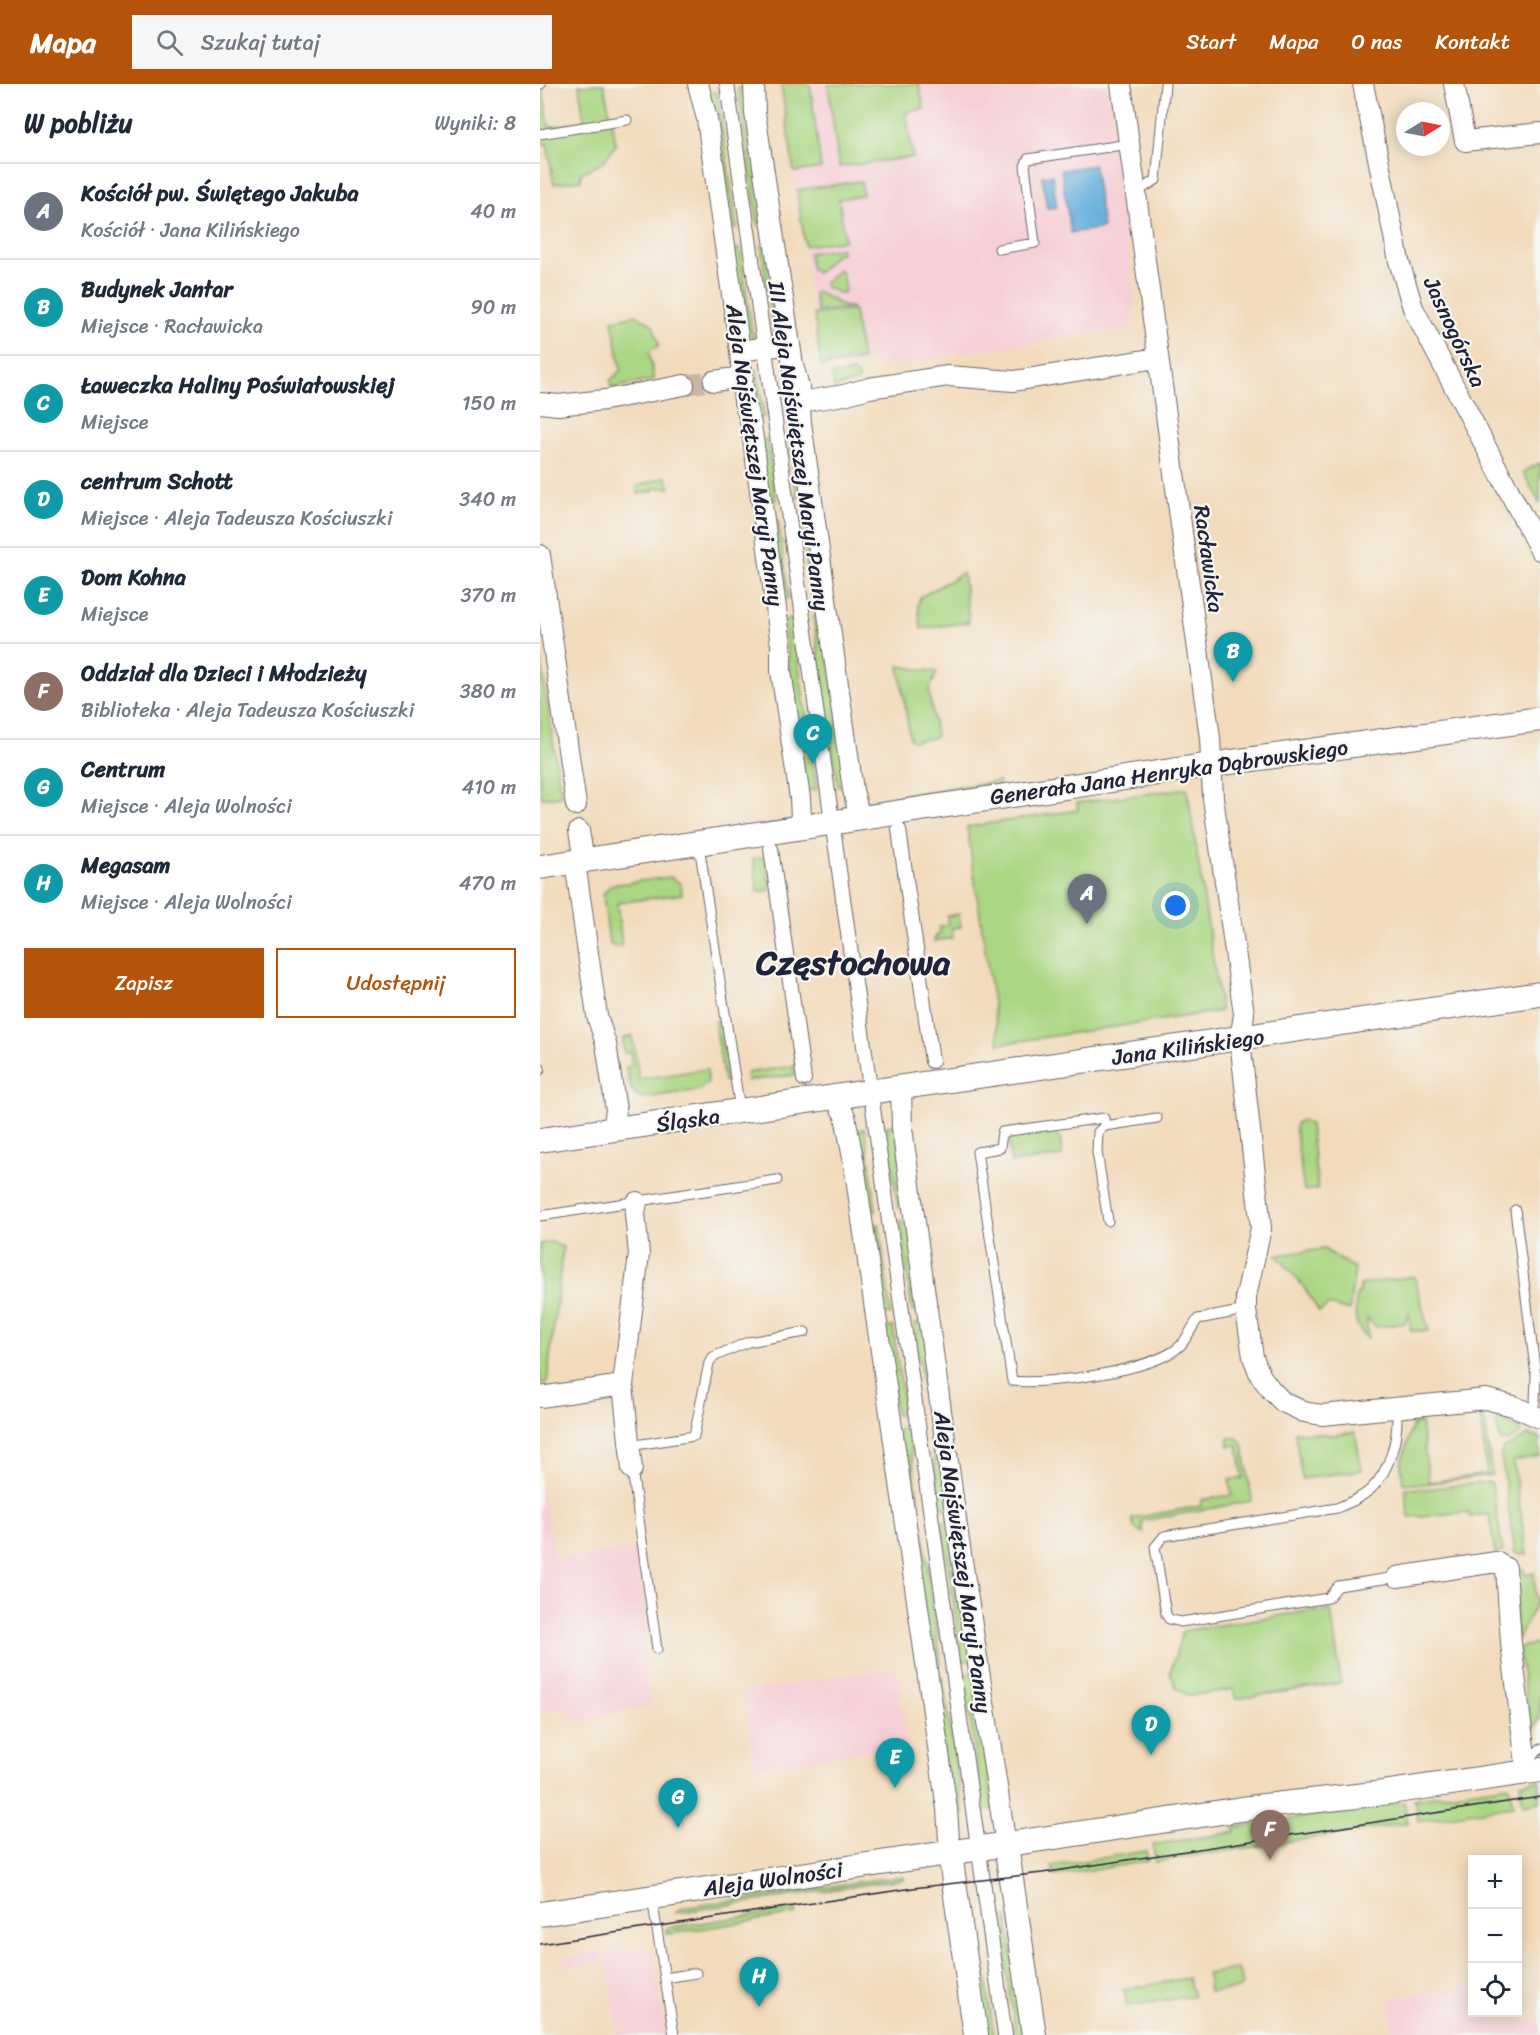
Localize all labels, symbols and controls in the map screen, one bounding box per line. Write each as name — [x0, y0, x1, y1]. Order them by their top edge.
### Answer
search box — [132, 15, 552, 69]
text: Mapa — [30, 18, 96, 67]
text: Szukaj tutaj — [201, 23, 320, 62]
text: Start — [1186, 23, 1236, 61]
text: Mapa — [1269, 23, 1319, 61]
text: O nas — [1352, 23, 1402, 61]
text: Kontakt — [1435, 23, 1510, 61]
icon: search — [153, 26, 186, 59]
text: W pobliżu — [24, 100, 133, 146]
north arrow — [1396, 102, 1450, 156]
text: Wyniki: 8 — [434, 106, 516, 141]
text: Kościół pw. Świętego Jakuba — [81, 174, 359, 213]
text: A — [37, 194, 50, 229]
text: 40 m — [470, 194, 516, 229]
text: Kościół · Jana Kilińskiego — [81, 213, 300, 248]
street label: Jasnogórska — [1412, 269, 1498, 394]
text: Budynek Jantar — [81, 270, 233, 309]
street label: III Aleja Najświętszej Maryi Panny — [756, 277, 842, 614]
text: B — [37, 290, 50, 325]
text: 90 m — [471, 290, 516, 325]
street label: Aleja Najświętszej Maryi Panny — [714, 300, 796, 609]
text: Miejsce · Racławicka — [81, 309, 263, 344]
text: Ławeczka Haliny Poświatowskiej — [81, 366, 395, 405]
text: C — [37, 386, 50, 421]
text: 150 m — [462, 386, 516, 421]
text: Miejsce — [81, 405, 148, 440]
text: centrum Schott — [81, 462, 233, 501]
text: D — [38, 482, 49, 517]
text: 340 m — [459, 482, 516, 517]
text: Miejsce · Aleja Tadeusza Kościuszki — [81, 501, 392, 536]
street label: Racławicka — [1182, 503, 1236, 615]
text: Dom Kohna — [81, 558, 186, 597]
text: E — [38, 578, 49, 613]
text: 370 m — [460, 578, 516, 613]
text: Miejsce — [81, 597, 148, 632]
pin: B — [1214, 632, 1252, 682]
text: Oddział dla Dzieci i Młodzieży — [81, 654, 367, 693]
text: F — [38, 674, 49, 709]
text: 380 m — [460, 674, 516, 709]
text: Biblioteka · Aleja Tadeusza Kościuszki — [81, 693, 414, 728]
pin: C — [794, 714, 832, 764]
street label: Generała Jana Henryka Dąbrowskiego — [988, 728, 1351, 816]
text: Centrum — [81, 750, 165, 789]
text: G — [37, 770, 50, 805]
text: 410 m — [462, 770, 516, 805]
text: Miejsce · Aleja Wolności — [81, 789, 292, 824]
text: Megasam — [81, 846, 170, 885]
text: H — [36, 866, 51, 901]
text: 470 m — [459, 866, 516, 901]
pin: A — [1068, 874, 1106, 924]
text: Miejsce · Aleja Wolności — [81, 885, 292, 920]
your location — [1161, 891, 1190, 920]
district label: Częstochowa — [755, 933, 951, 993]
button: Zapisz — [24, 948, 264, 1018]
button: Udostępnij — [276, 948, 516, 1018]
street label: Jana Kilińskiego — [1108, 1017, 1267, 1077]
street label: Śląska — [654, 1096, 722, 1144]
street label: Aleja Najświętszej Maryi Panny — [922, 1407, 1004, 1716]
pin: D — [1132, 1706, 1170, 1755]
pin: E — [876, 1738, 914, 1788]
pin: G — [658, 1778, 698, 1828]
pin: F — [1250, 1810, 1290, 1860]
street label: Aleja Wolności — [700, 1850, 846, 1908]
map controls — [1468, 1855, 1522, 2017]
button: + — [1468, 1855, 1522, 1909]
button: − — [1468, 1909, 1522, 1963]
pin: H — [740, 1958, 778, 2007]
button: locate — [1468, 1963, 1522, 2017]

